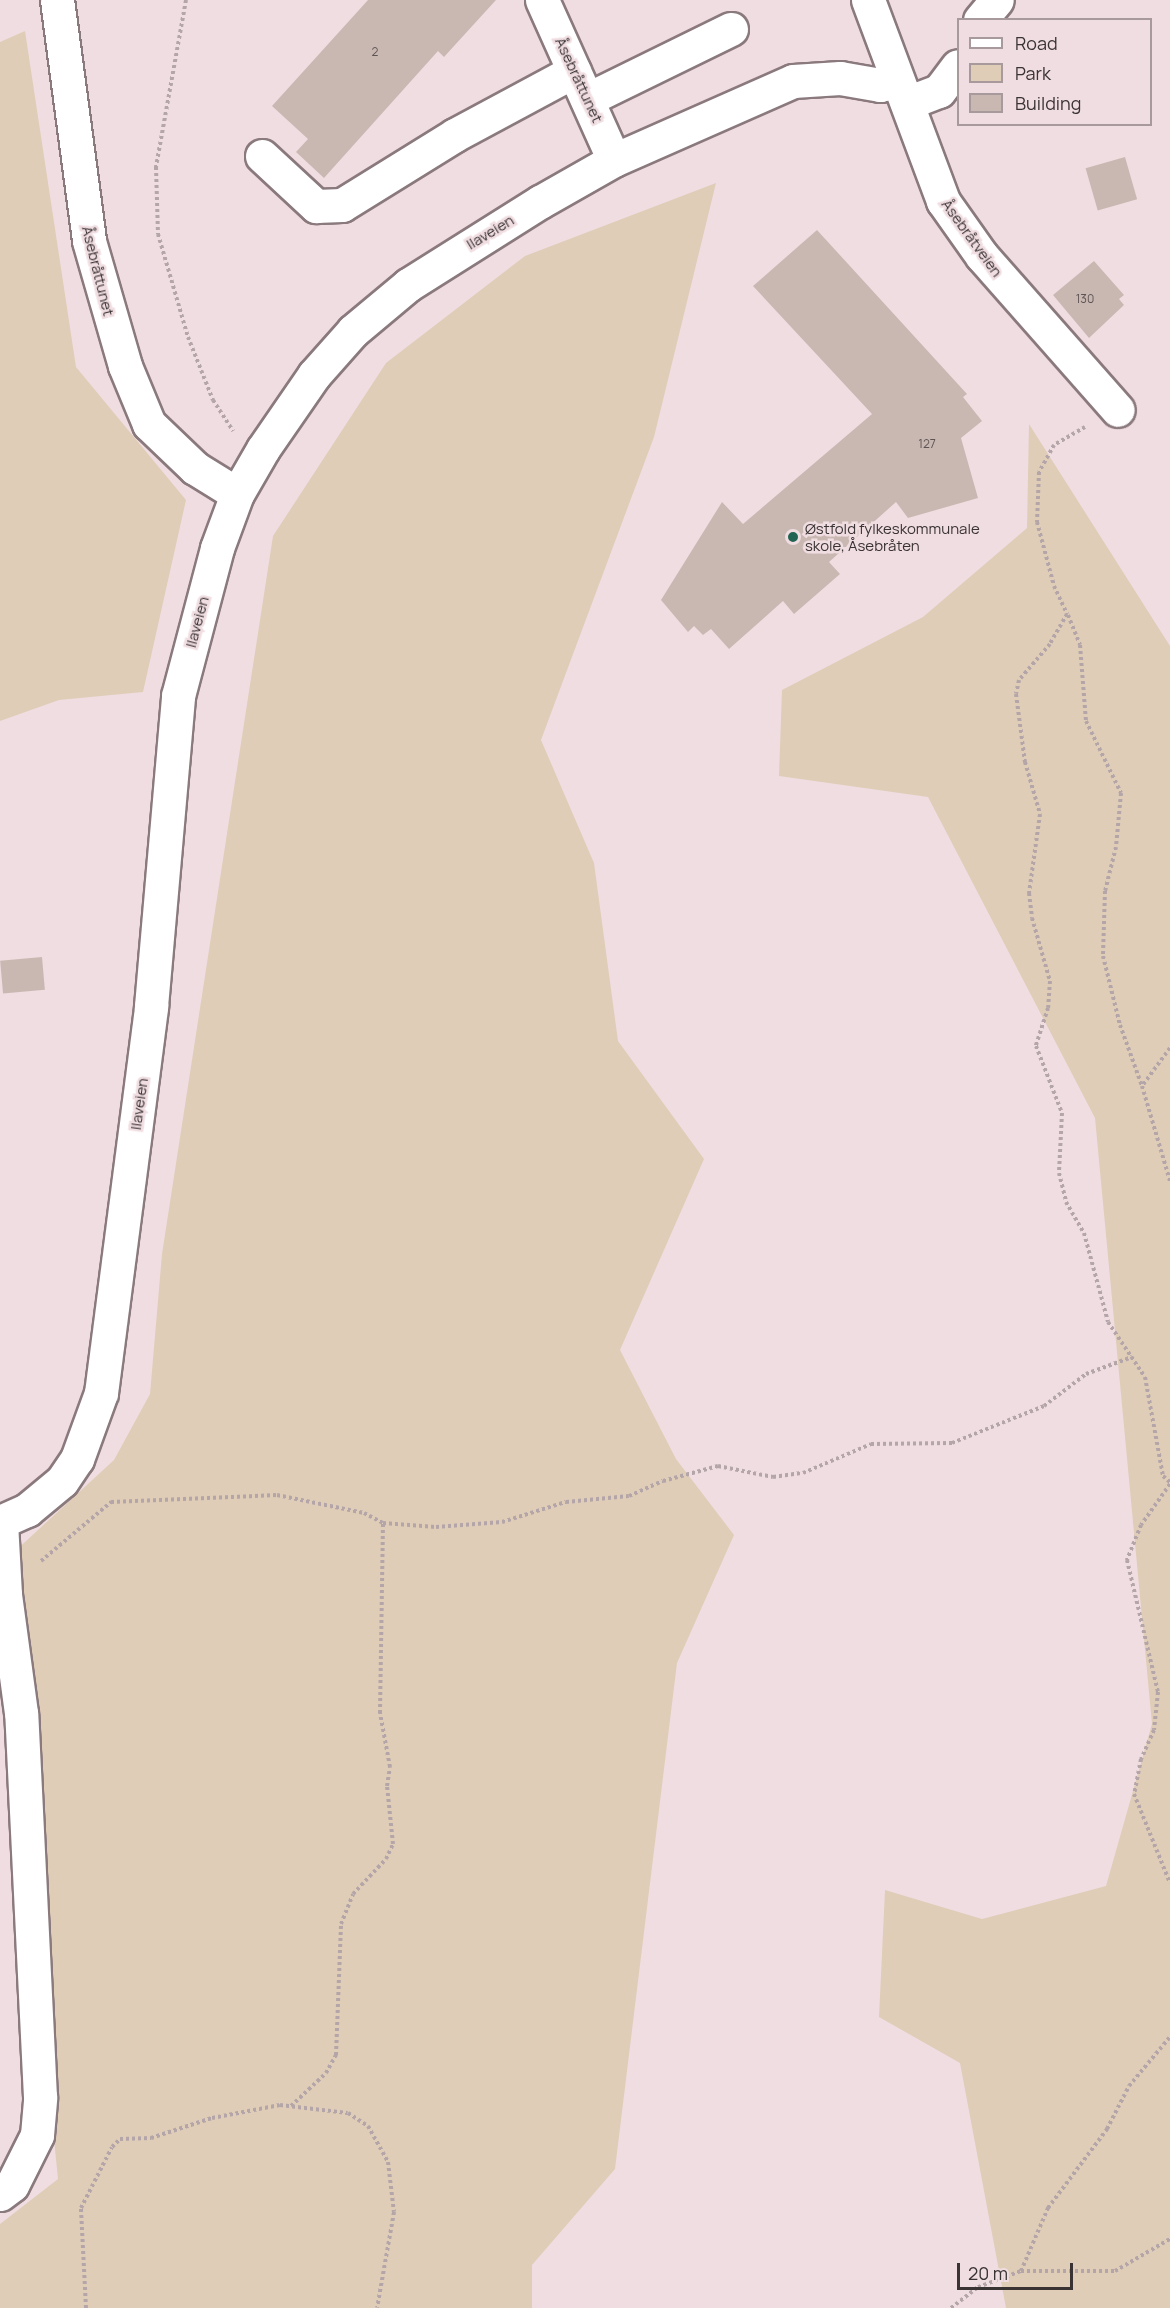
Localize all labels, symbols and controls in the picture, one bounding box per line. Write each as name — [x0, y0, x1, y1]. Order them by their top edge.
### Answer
legend — [957, 18, 1152, 126]
text: Road — [1015, 31, 1058, 55]
street label: Åsebråttunet — [551, 34, 607, 126]
house number: 2 — [372, 45, 378, 59]
text: Park — [1015, 61, 1051, 85]
text: Building — [1015, 91, 1081, 115]
street label: Åsebråtveien — [938, 196, 1006, 280]
street label: Ilaveien — [463, 211, 517, 253]
street label: Åsebråttunet — [78, 224, 118, 318]
house number: 130 — [1076, 292, 1094, 306]
house number: 127 — [918, 437, 936, 451]
place label: Østfold fylkeskommunale skole, Åsebråten — [805, 519, 980, 554]
marker: Østfold fylkeskommunale skole, Åsebråten — [786, 530, 800, 544]
street label: Ilaveien — [182, 595, 212, 649]
street label: Ilaveien — [126, 1077, 152, 1131]
scale bar — [960, 2251, 1076, 2289]
text: 20 m — [968, 2261, 1008, 2285]

